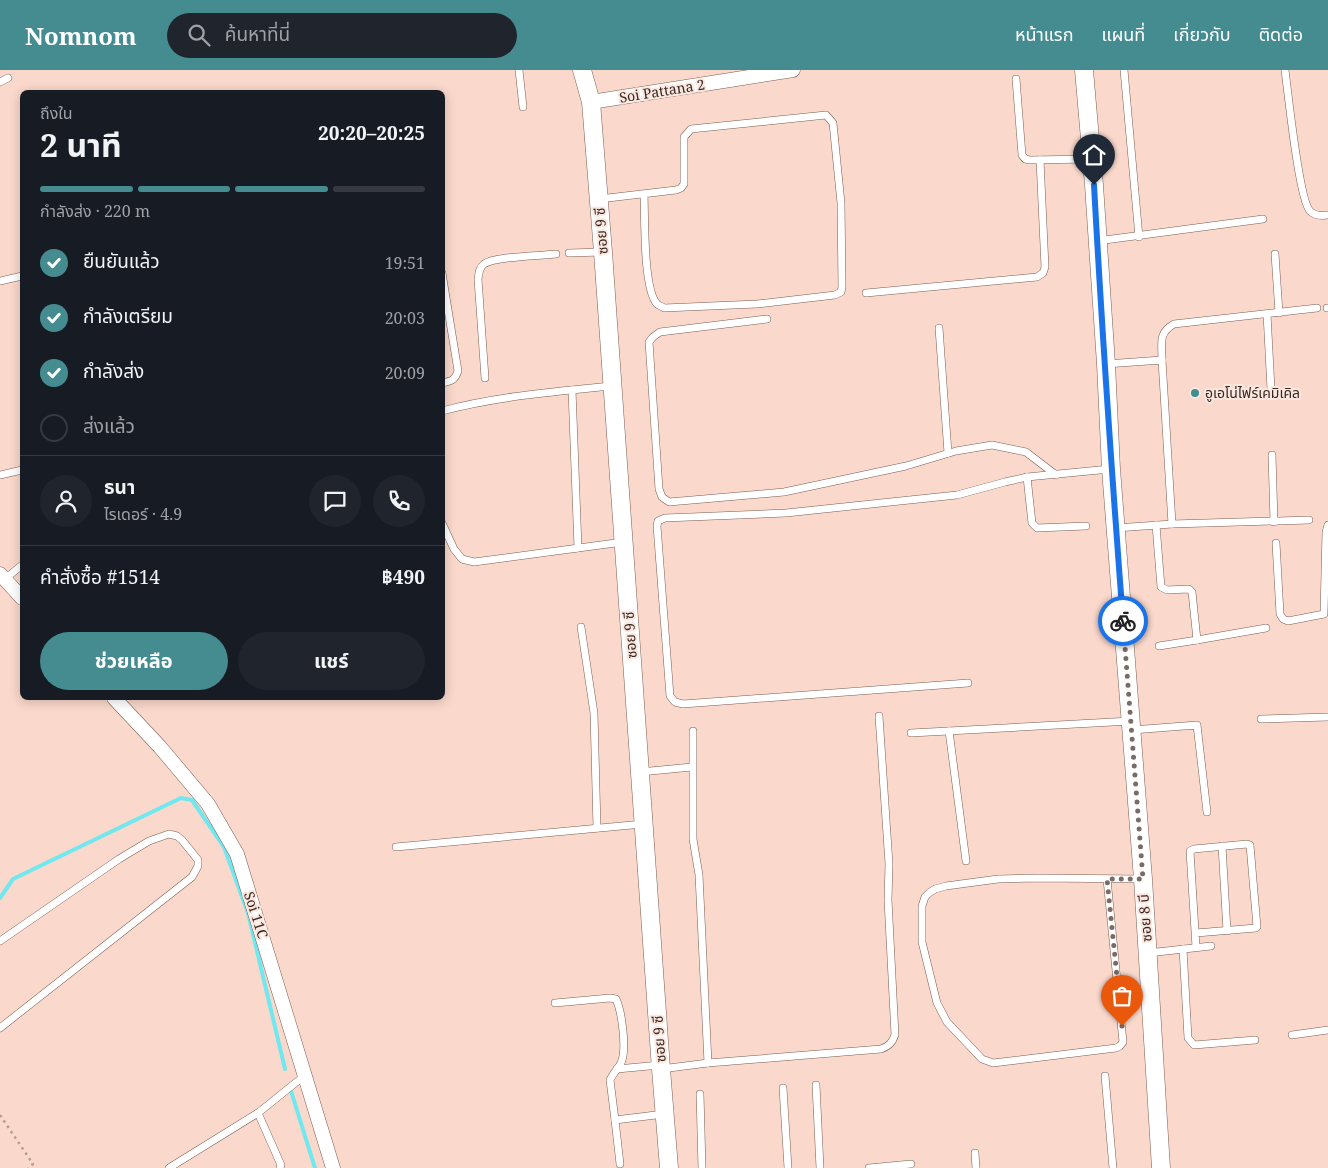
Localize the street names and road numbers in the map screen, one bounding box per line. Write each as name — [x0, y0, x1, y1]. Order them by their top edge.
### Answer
street label: Soi Pattana 2 — [618, 74, 706, 107]
street label: ซอย 9 ซี — [589, 207, 612, 255]
street label: ซอย 9 ซี — [618, 611, 641, 659]
street label: Soi 11C — [240, 889, 273, 941]
street label: ซอย 8 บี — [1133, 894, 1156, 942]
street label: ซอย 9 ซี — [647, 1015, 670, 1063]

